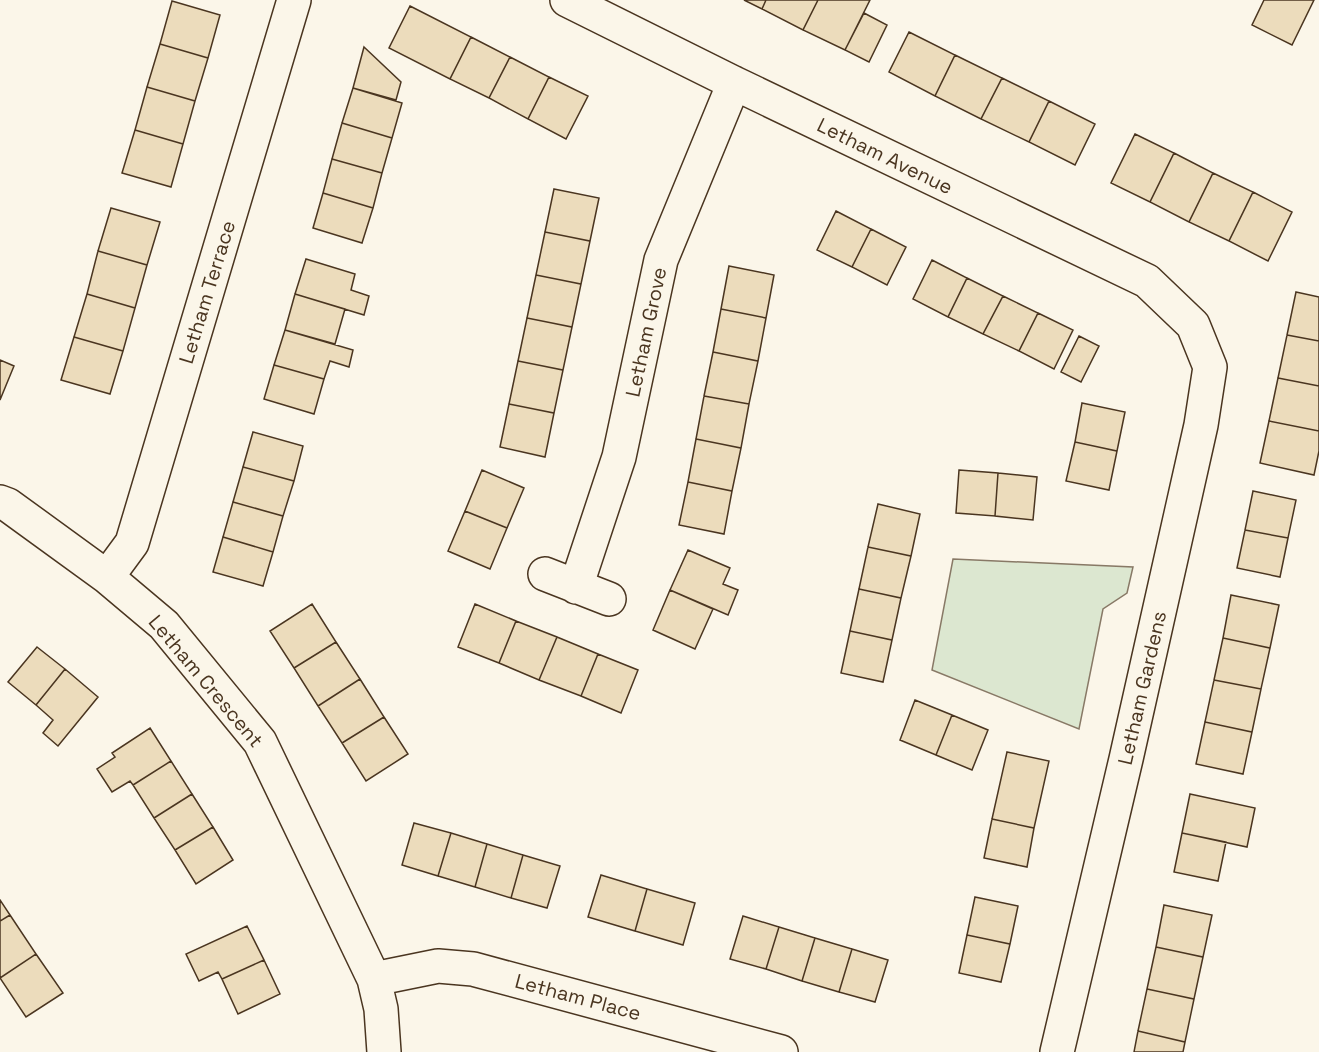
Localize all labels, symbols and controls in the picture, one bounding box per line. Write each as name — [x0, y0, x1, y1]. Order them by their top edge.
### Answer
street label: Letham Avenue — [813, 112, 957, 200]
street label: Letham Terrace — [173, 217, 241, 367]
street label: Letham Grove — [620, 265, 672, 399]
street label: Letham Crescent — [143, 609, 269, 753]
street label: Letham Gardens — [1112, 609, 1172, 767]
street label: Letham Place — [512, 968, 644, 1026]

